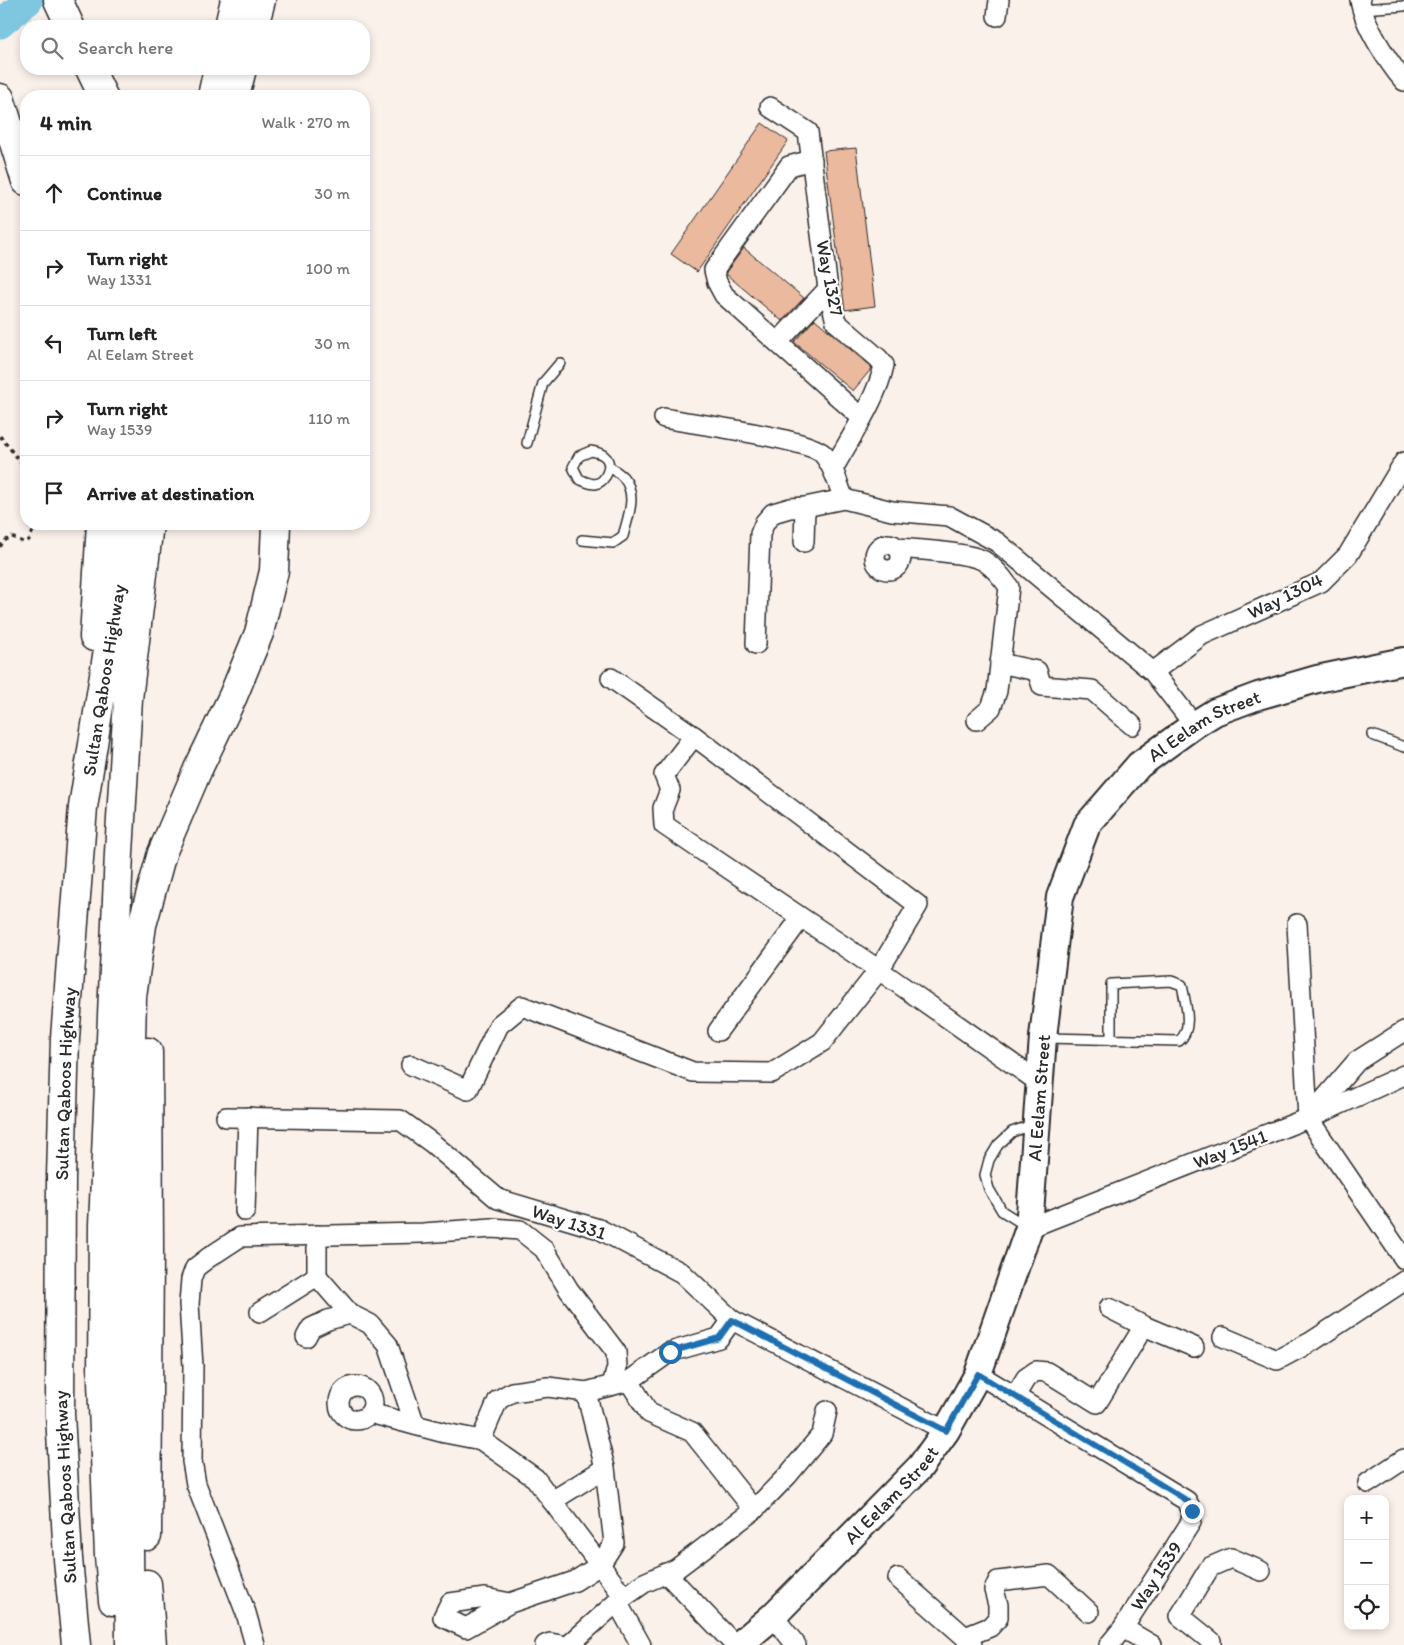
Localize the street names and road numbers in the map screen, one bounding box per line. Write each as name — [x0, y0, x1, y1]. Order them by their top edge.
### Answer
street label: Way 1327 — [811, 238, 849, 318]
street label: Way 1304 — [1244, 568, 1326, 624]
street label: Sultan Qaboos Highway — [77, 583, 130, 777]
street label: Al Eelam Street — [1143, 685, 1264, 767]
street label: Sultan Qaboos Highway — [49, 986, 80, 1181]
street label: Al Eelam Street — [1022, 1034, 1055, 1162]
street label: Way 1541 — [1190, 1124, 1270, 1174]
street label: Way 1331 — [529, 1199, 609, 1245]
street label: Sultan Qaboos Highway — [48, 1390, 82, 1584]
street label: Al Eelam Street — [839, 1441, 943, 1549]
street label: Way 1539 — [1125, 1537, 1187, 1615]

